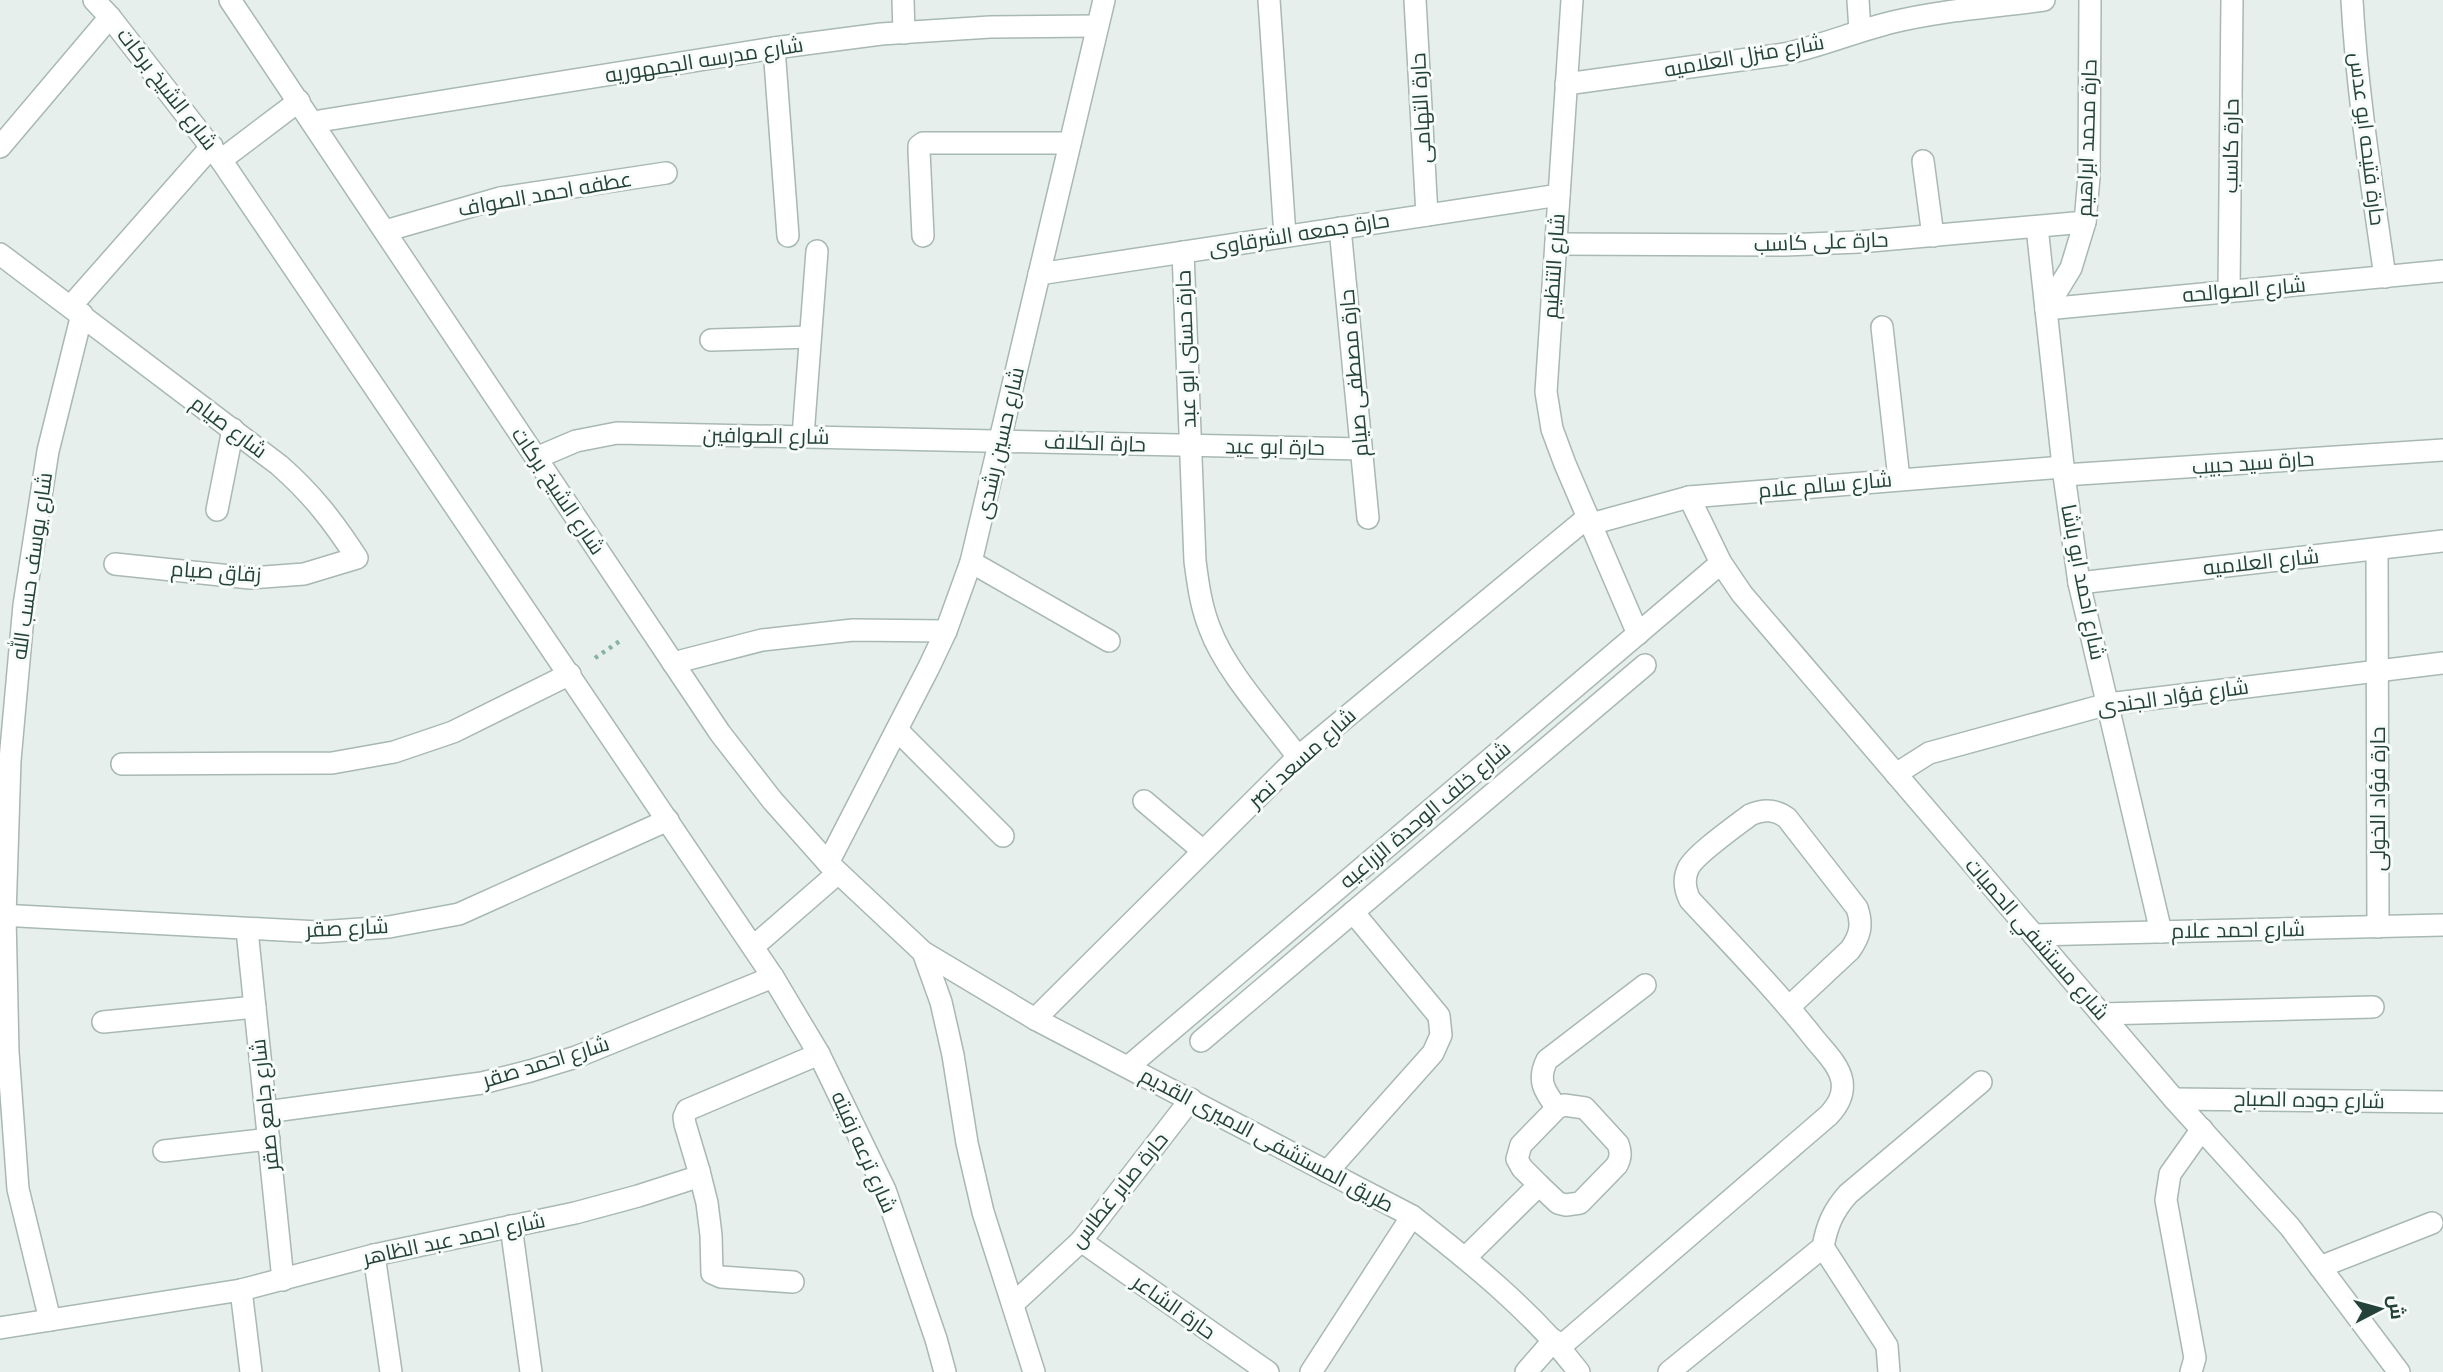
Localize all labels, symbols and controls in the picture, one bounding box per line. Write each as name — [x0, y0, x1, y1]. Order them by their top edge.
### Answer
street label: شارع الشيخ بركات — [110, 22, 224, 156]
street label: شارع منزل العلاميه — [1662, 28, 1826, 84]
street label: شارع مدرسه الجمهوريه — [603, 30, 805, 90]
street label: حارة فتيحه ابو عدس — [2343, 51, 2392, 227]
street label: حارة التهامى — [1404, 52, 1437, 164]
street label: حارة محمد ابراهيم — [2070, 59, 2104, 217]
street label: حارة كاسب — [2216, 98, 2244, 194]
street label: عطفه احمد الصواف — [456, 165, 634, 221]
street label: حارة جمعه الشرقاوى — [1207, 206, 1391, 261]
street label: شارع التنظيم — [1536, 212, 1572, 320]
street label: حارة على كاسب — [1753, 226, 1889, 257]
street label: حارة حسنى ابو عبد — [1169, 270, 1202, 428]
street label: شارع الصوالحه — [2181, 271, 2307, 309]
street label: حارة مصطفى صيام — [1333, 288, 1375, 458]
street label: شارع حسين رشدى — [969, 364, 1031, 522]
street label: شارع صيام — [185, 389, 273, 465]
street label: شارع الصوافين — [702, 421, 830, 451]
street label: شارع الشيخ بركات — [505, 422, 611, 560]
street label: حارة الكلاف — [1044, 427, 1146, 457]
street label: حارة ابو عيد — [1225, 432, 1325, 460]
street label: حارة سيد حبيب — [2191, 445, 2315, 479]
street label: شارع سالم علام — [1757, 465, 1893, 505]
street label: شارع يوسف حسب الله — [5, 471, 59, 661]
street label: شارع احمد ابو باشا — [2054, 502, 2112, 662]
street label: شارع العلاميه — [2201, 542, 2321, 582]
street label: زقاق صيام — [170, 555, 262, 589]
street label: شارع فؤاد الجندى — [2096, 673, 2250, 721]
street label: شارع مسعد نصر — [1241, 702, 1362, 815]
street label: حارة فؤاد الخولى — [2364, 727, 2391, 871]
street label: شارع خلف الوحدة الزراعيه — [1333, 735, 1517, 895]
street label: شارع مستشفي الحميات — [1957, 852, 2115, 1027]
street label: شارع صقر — [304, 912, 389, 944]
street label: شارع احمد علام — [2171, 915, 2305, 945]
street label: شارع احمد صقر — [478, 1029, 613, 1095]
street label: شارع جامع صقر — [244, 1037, 286, 1174]
street label: طريق المستشفى الاميرى القديم — [1135, 1061, 1399, 1219]
street label: شارع جوده الصباح — [2233, 1085, 2385, 1115]
street label: شارع ترعه زفيته — [825, 1087, 903, 1217]
street label: حارة صابر غطاس — [1064, 1126, 1174, 1253]
street label: شارع احمد عبد الظاهر — [359, 1206, 548, 1272]
street label: حارة الشاعر — [1127, 1268, 1221, 1344]
north arrow — [2345, 1274, 2415, 1344]
text: ش — [2384, 1294, 2410, 1321]

